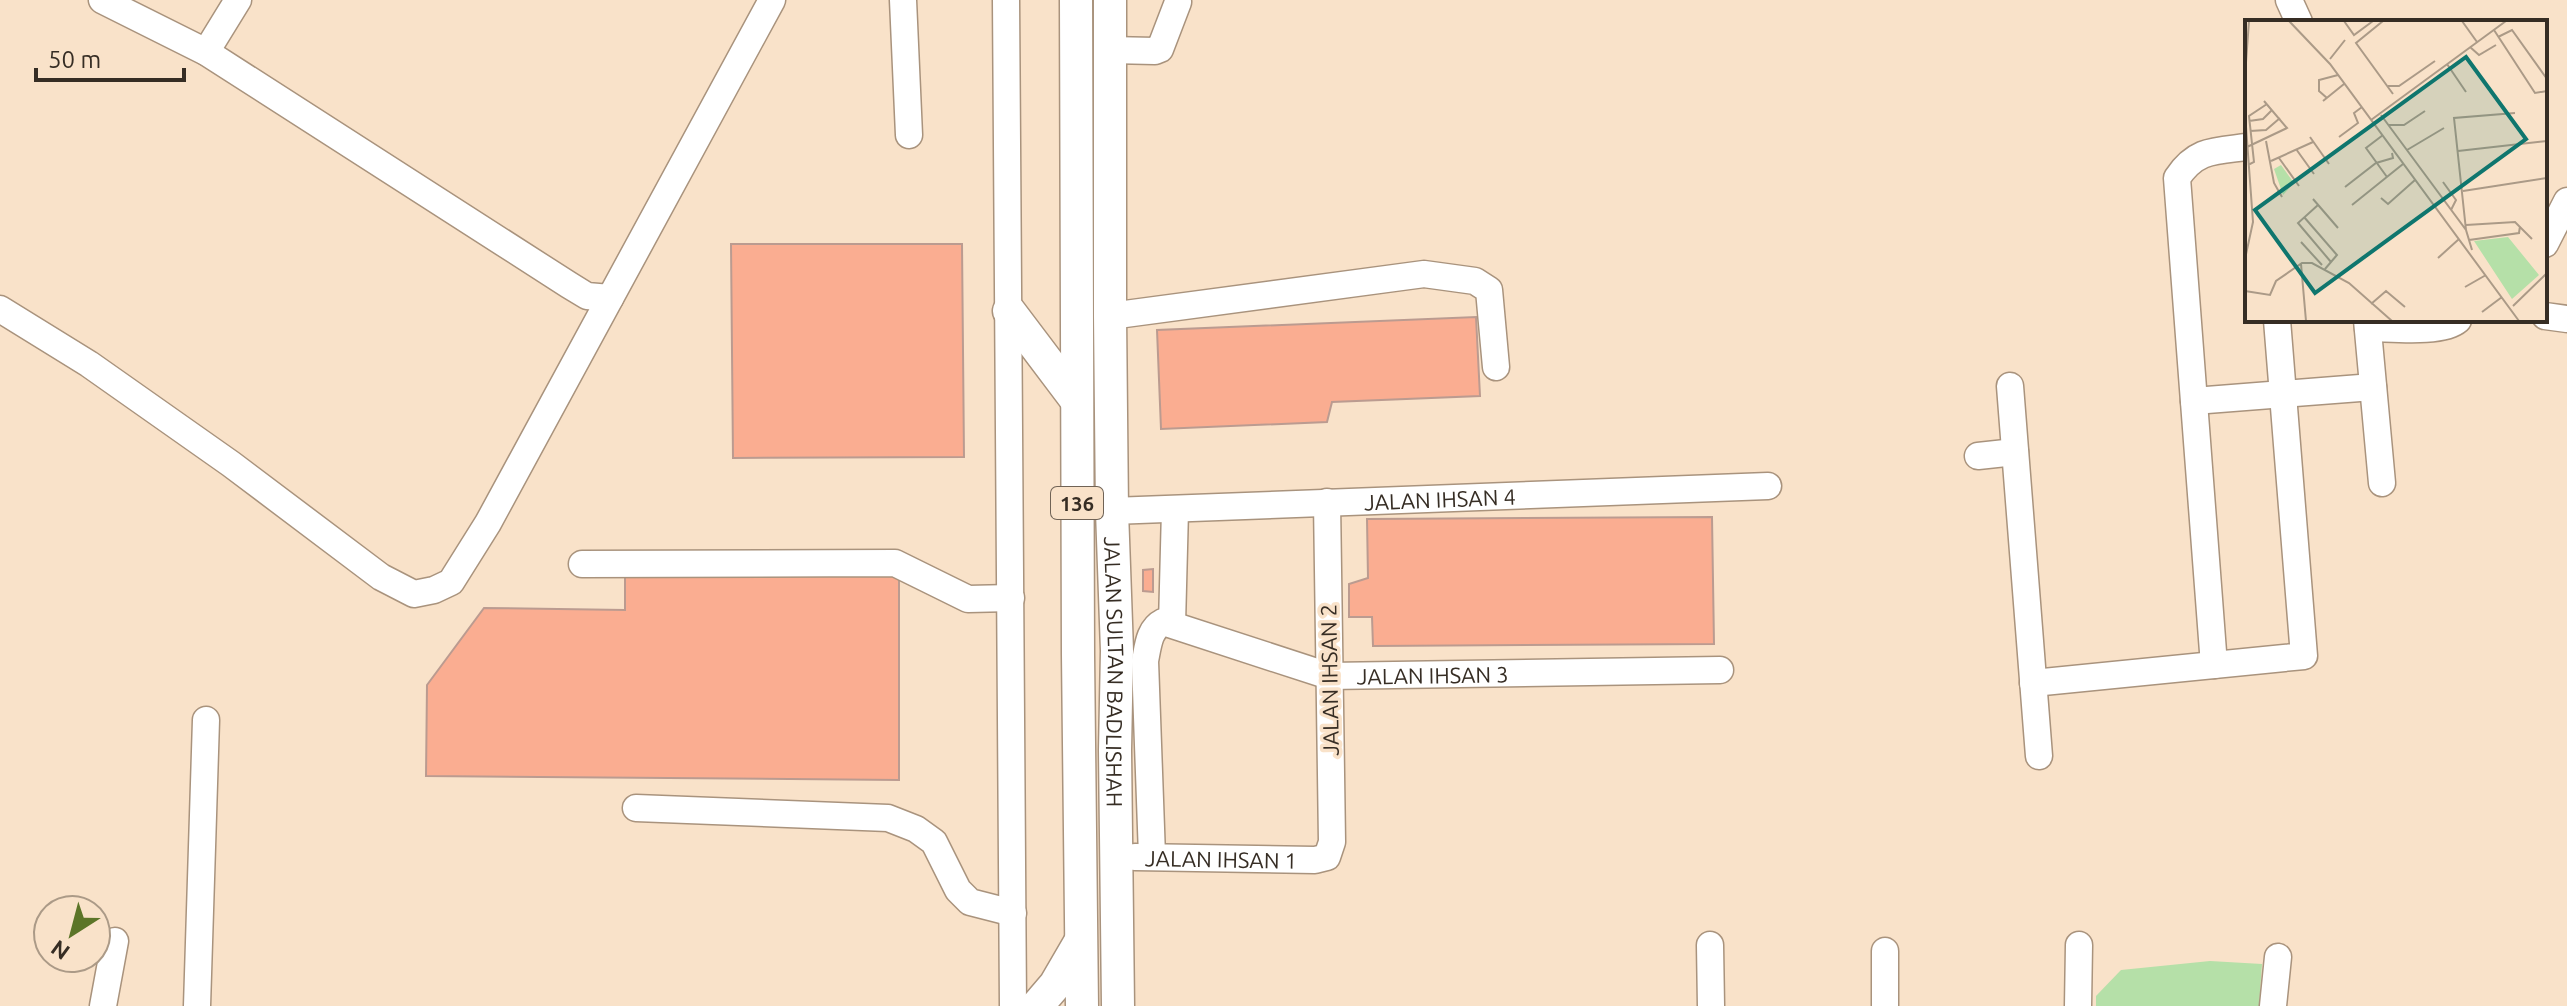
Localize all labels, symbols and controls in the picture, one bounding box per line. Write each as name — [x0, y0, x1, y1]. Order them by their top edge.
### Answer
inset map — [2245, 20, 2547, 322]
scale bar — [36, 32, 184, 82]
text: 50 m — [48, 46, 101, 73]
street label: JALAN IHSAN 4 — [1363, 483, 1516, 514]
road number: 136 — [1051, 487, 1103, 519]
street label: JALAN SULTAN BADLISHAH — [1100, 536, 1130, 807]
street label: JALAN IHSAN 2 — [1315, 604, 1343, 756]
street label: JALAN IHSAN 3 — [1356, 661, 1509, 688]
street label: JALAN IHSAN 1 — [1145, 845, 1297, 872]
north arrow — [32, 894, 112, 974]
text: N — [46, 936, 74, 966]

